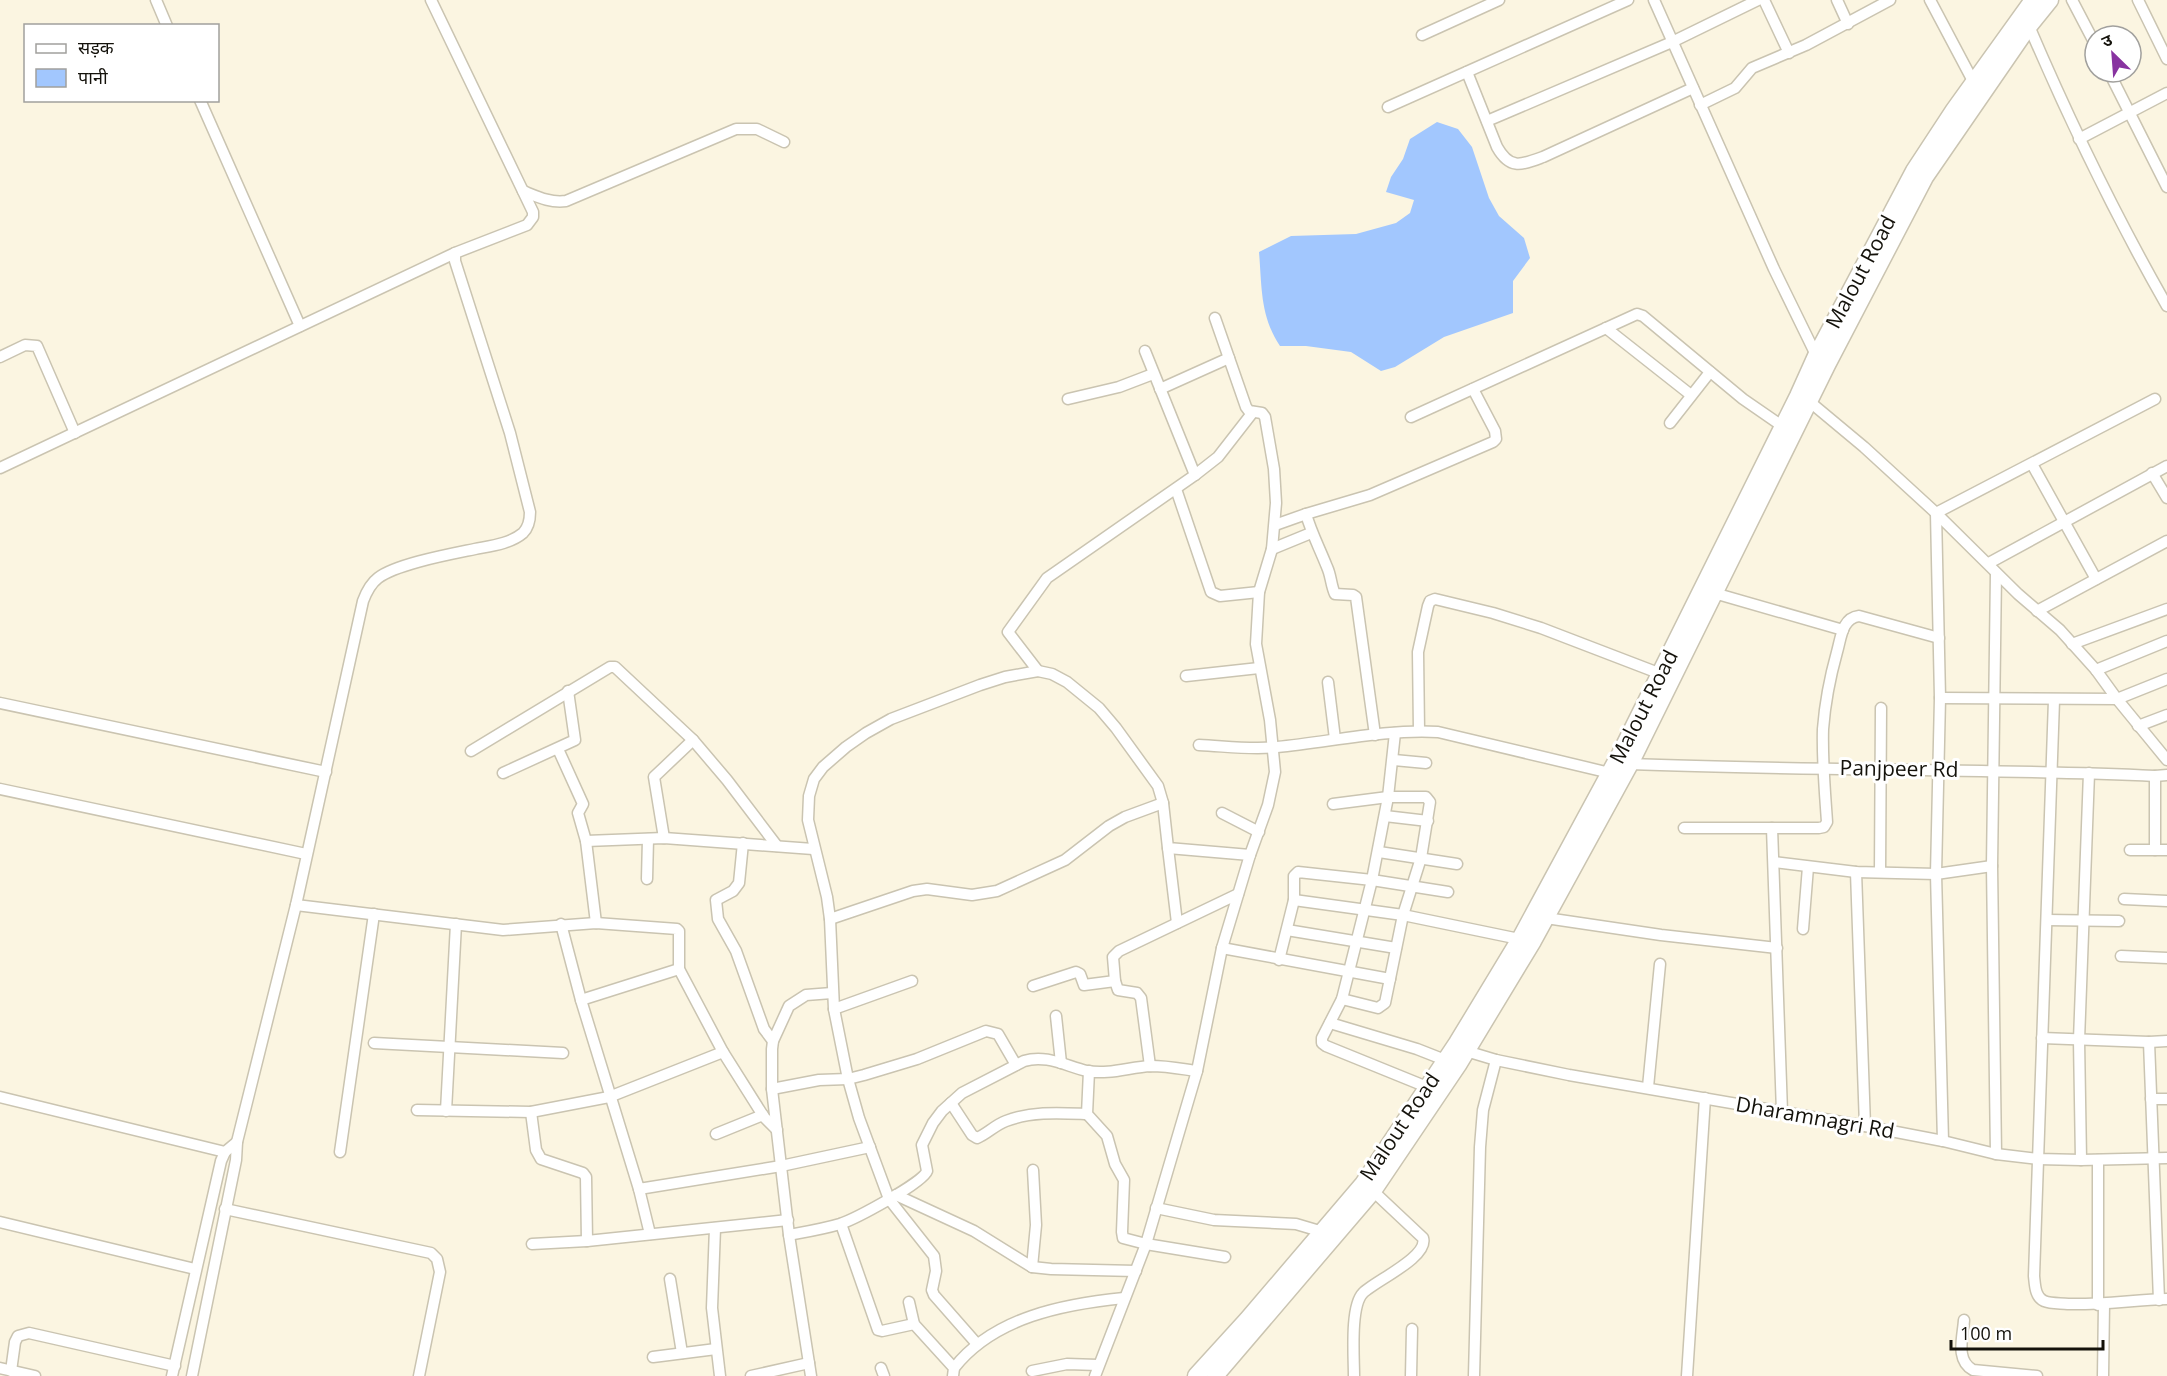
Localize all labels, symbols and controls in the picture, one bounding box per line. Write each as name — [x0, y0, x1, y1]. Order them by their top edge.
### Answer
legend — [24, 24, 219, 102]
north arrow — [2083, 24, 2143, 84]
text: उ — [2098, 28, 2116, 52]
text: सड़क — [78, 35, 115, 59]
text: पानी — [78, 65, 108, 89]
street label: Malout Road — [1819, 210, 1902, 333]
street label: Malout Road — [1602, 645, 1684, 768]
street label: Panjpeer Rd — [1839, 753, 1959, 783]
street label: Malout Road — [1353, 1067, 1446, 1186]
street label: Dharamnagri Rd — [1734, 1089, 1897, 1145]
scale bar — [1951, 1313, 2102, 1351]
text: 100 m — [1960, 1321, 2012, 1345]

